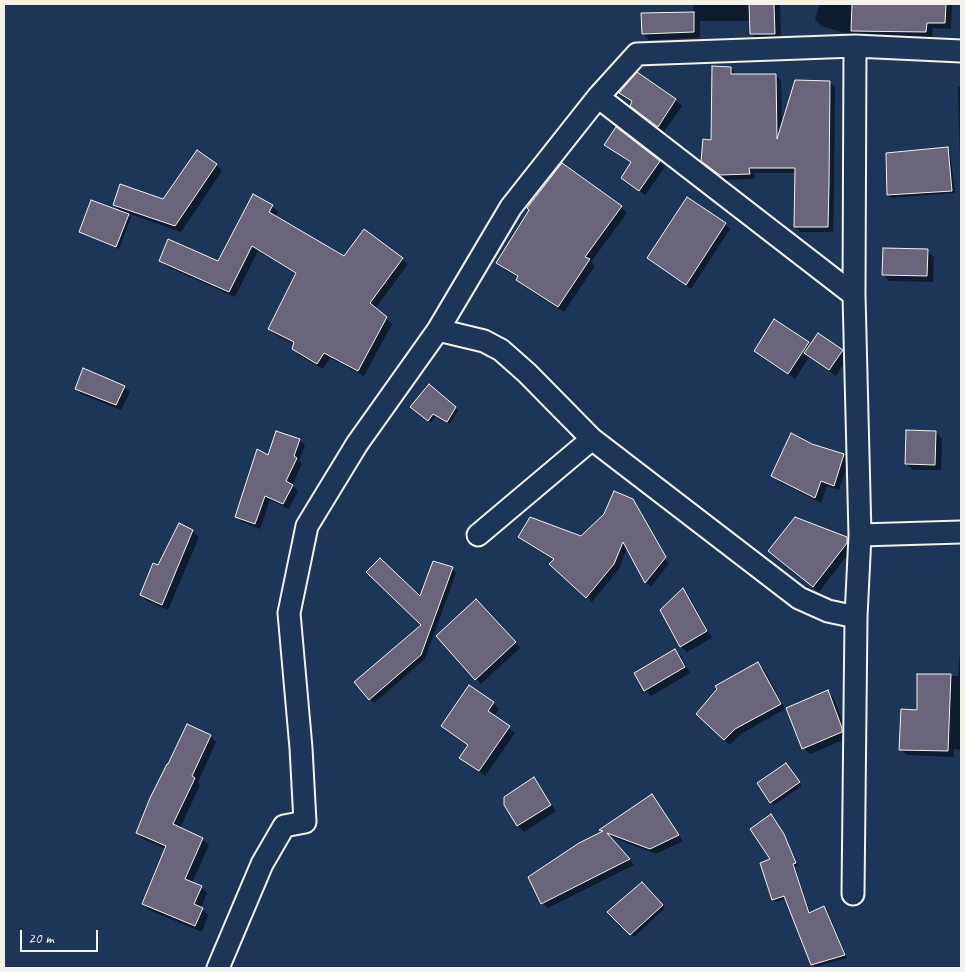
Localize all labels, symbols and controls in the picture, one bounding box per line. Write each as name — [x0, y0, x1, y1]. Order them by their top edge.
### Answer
scale bar — [22, 920, 100, 952]
text: 20 m — [28, 929, 54, 948]

